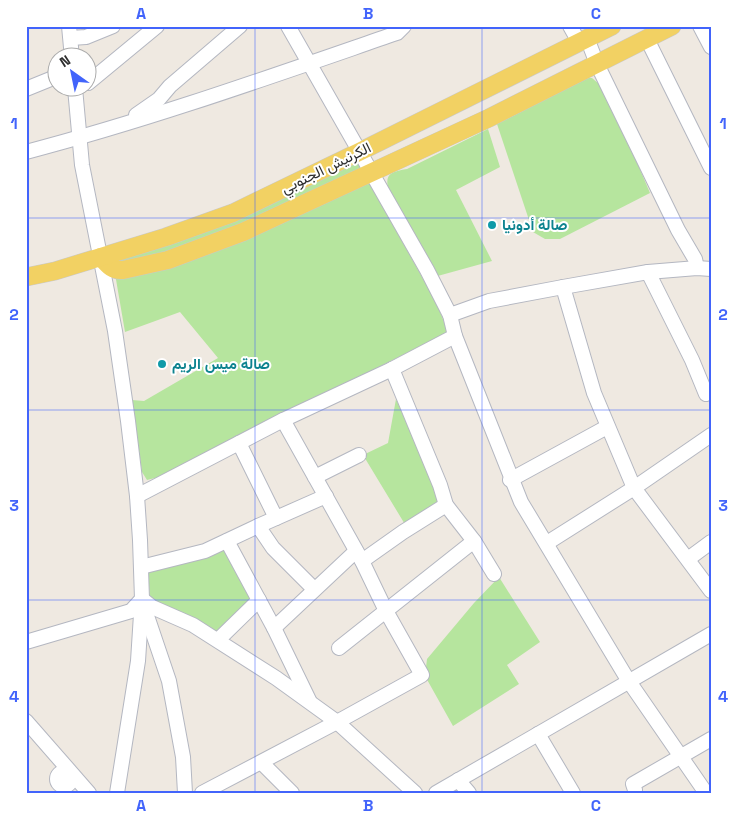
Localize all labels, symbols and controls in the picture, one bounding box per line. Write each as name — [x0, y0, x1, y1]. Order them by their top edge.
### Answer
text: A — [136, 3, 146, 24]
text: B — [363, 3, 373, 24]
text: C — [591, 3, 601, 24]
north arrow — [48, 48, 98, 98]
text: N — [56, 51, 74, 71]
text: 1 — [10, 113, 18, 134]
text: 1 — [719, 113, 727, 134]
street label: الكرنيش الجنوبي — [278, 138, 376, 201]
place label: صالة أدونيا — [502, 215, 568, 234]
marker: صالة أدونيا — [486, 219, 498, 231]
text: 2 — [9, 304, 19, 325]
text: 2 — [718, 304, 728, 325]
place label: صالة ميس الريم — [172, 354, 270, 374]
marker: صالة ميس الريم — [156, 358, 168, 370]
text: 3 — [9, 495, 19, 516]
text: 3 — [718, 495, 728, 516]
text: 4 — [9, 686, 19, 707]
text: 4 — [718, 686, 728, 707]
text: A — [136, 795, 146, 816]
text: B — [363, 795, 373, 816]
text: C — [591, 795, 601, 816]

